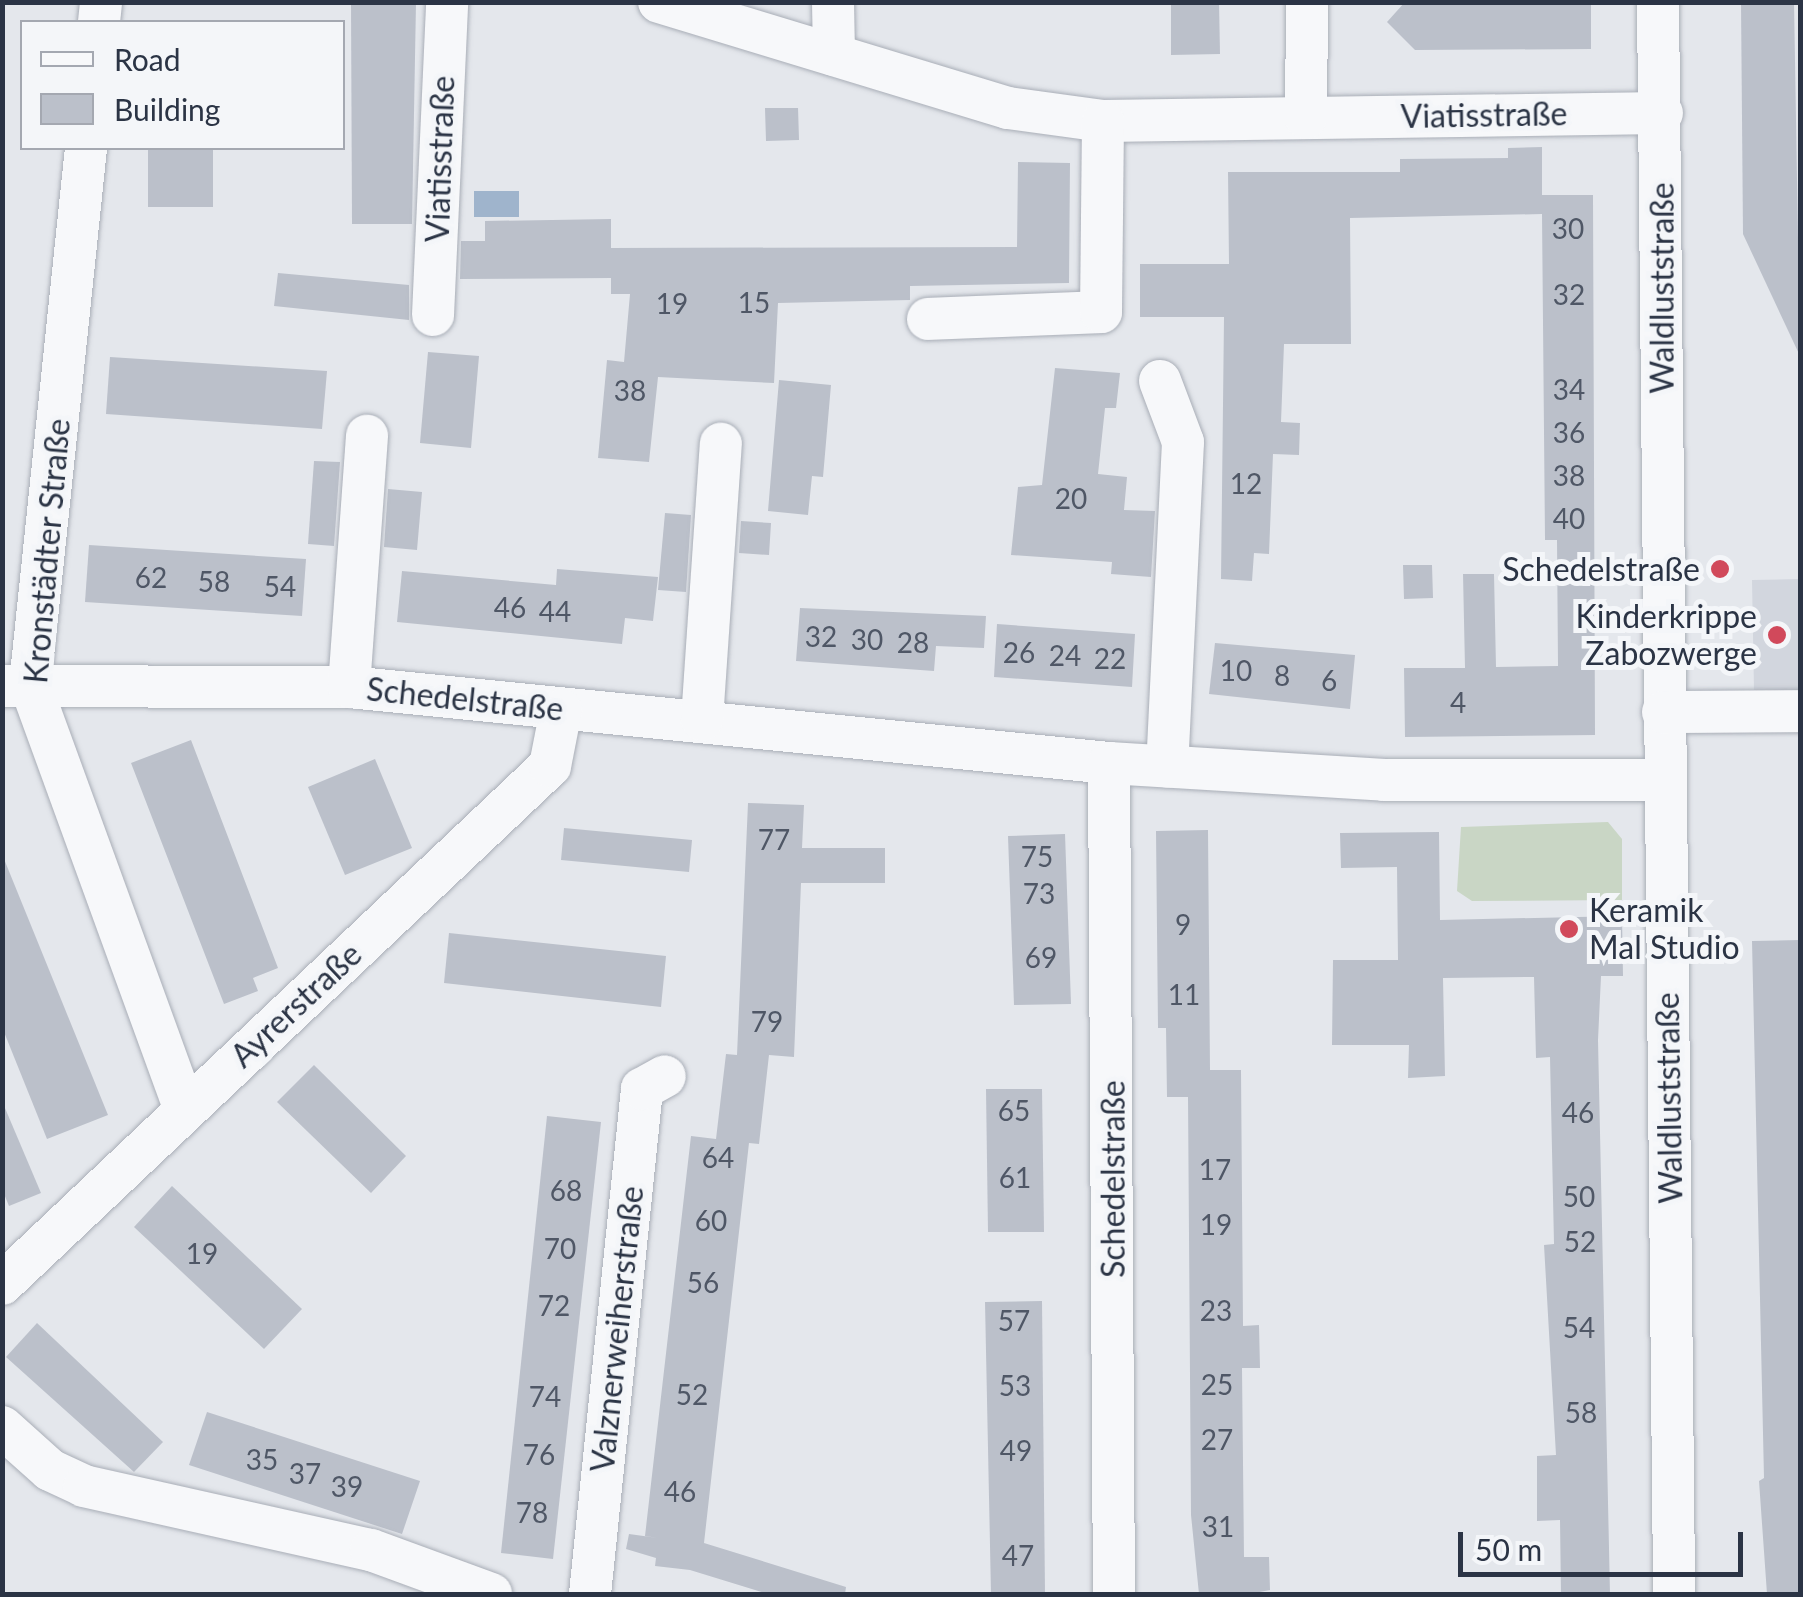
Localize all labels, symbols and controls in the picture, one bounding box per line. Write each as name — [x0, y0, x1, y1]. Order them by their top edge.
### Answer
legend — [20, 20, 345, 150]
text: Road — [114, 41, 181, 77]
street label: Viatisstraße — [418, 75, 462, 243]
text: Building — [114, 91, 220, 127]
street label: Viatisstraße — [1400, 94, 1568, 136]
street label: Waldluststraße — [1643, 182, 1681, 394]
house number: 30 — [1552, 211, 1584, 245]
house number: 32 — [1553, 277, 1585, 311]
house number: 15 — [738, 285, 770, 319]
house number: 19 — [656, 286, 688, 320]
house number: 34 — [1553, 372, 1585, 406]
house number: 38 — [614, 373, 646, 407]
house number: 36 — [1553, 415, 1585, 449]
street label: Kronstädter Straße — [16, 417, 78, 685]
house number: 38 — [1553, 458, 1585, 492]
house number: 12 — [1230, 466, 1262, 500]
house number: 20 — [1055, 481, 1087, 515]
house number: 40 — [1553, 501, 1585, 535]
place label: Schedelstraße — [1502, 550, 1700, 588]
marker: Schedelstraße — [1709, 558, 1731, 580]
house number: 62 — [135, 560, 167, 594]
house number: 58 — [198, 564, 230, 598]
house number: 54 — [264, 569, 296, 603]
house number: 46 — [494, 590, 526, 624]
house number: 44 — [539, 594, 571, 628]
place label: Kinderkrippe Zabozwerge — [1575, 598, 1757, 673]
house number: 32 — [805, 619, 837, 653]
house number: 30 — [851, 622, 883, 656]
marker: Kinderkrippe Zabozwerge — [1766, 624, 1788, 646]
house number: 28 — [897, 625, 929, 659]
house number: 26 — [1003, 635, 1035, 669]
house number: 24 — [1049, 638, 1081, 672]
house number: 22 — [1094, 641, 1126, 675]
house number: 10 — [1220, 653, 1252, 687]
house number: 8 — [1274, 658, 1290, 692]
house number: 6 — [1321, 663, 1337, 697]
street label: Schedelstraße — [365, 670, 565, 728]
house number: 4 — [1450, 685, 1466, 719]
house number: 77 — [758, 822, 790, 856]
house number: 75 — [1021, 839, 1053, 873]
house number: 73 — [1023, 876, 1055, 910]
place label: Keramik Mal Studio — [1589, 892, 1740, 967]
house number: 9 — [1175, 907, 1191, 941]
marker: Keramik Mal Studio — [1558, 918, 1580, 940]
street label: Ayrerstraße — [223, 935, 369, 1075]
house number: 69 — [1025, 940, 1057, 974]
house number: 11 — [1168, 977, 1200, 1011]
street label: Waldluststraße — [1648, 992, 1690, 1204]
house number: 79 — [751, 1004, 783, 1038]
street label: Schedelstraße — [1094, 1080, 1132, 1278]
house number: 65 — [998, 1093, 1030, 1127]
house number: 46 — [1562, 1095, 1594, 1129]
house number: 64 — [702, 1140, 734, 1174]
house number: 17 — [1199, 1152, 1231, 1186]
house number: 61 — [999, 1160, 1031, 1194]
house number: 68 — [550, 1173, 582, 1207]
house number: 50 — [1563, 1179, 1595, 1213]
street label: Valznerweiherstraße — [583, 1184, 651, 1474]
house number: 60 — [695, 1203, 727, 1237]
house number: 19 — [1200, 1207, 1232, 1241]
house number: 52 — [1564, 1224, 1596, 1258]
house number: 70 — [544, 1231, 576, 1265]
house number: 19 — [186, 1236, 218, 1270]
house number: 56 — [687, 1265, 719, 1299]
house number: 72 — [538, 1288, 570, 1322]
house number: 23 — [1200, 1293, 1232, 1327]
house number: 57 — [998, 1303, 1030, 1337]
house number: 54 — [1563, 1310, 1595, 1344]
house number: 25 — [1201, 1367, 1233, 1401]
house number: 53 — [999, 1368, 1031, 1402]
house number: 52 — [676, 1377, 708, 1411]
house number: 74 — [529, 1379, 561, 1413]
house number: 58 — [1565, 1395, 1597, 1429]
house number: 27 — [1201, 1422, 1233, 1456]
house number: 49 — [1000, 1433, 1032, 1467]
house number: 76 — [523, 1437, 555, 1471]
house number: 35 — [246, 1442, 278, 1476]
house number: 37 — [289, 1456, 321, 1490]
house number: 39 — [331, 1469, 363, 1503]
house number: 46 — [664, 1474, 696, 1508]
house number: 78 — [516, 1495, 548, 1529]
house number: 31 — [1202, 1509, 1234, 1543]
scale bar — [1463, 1512, 1748, 1574]
text: 50 m — [1475, 1531, 1542, 1567]
house number: 47 — [1002, 1538, 1034, 1572]

